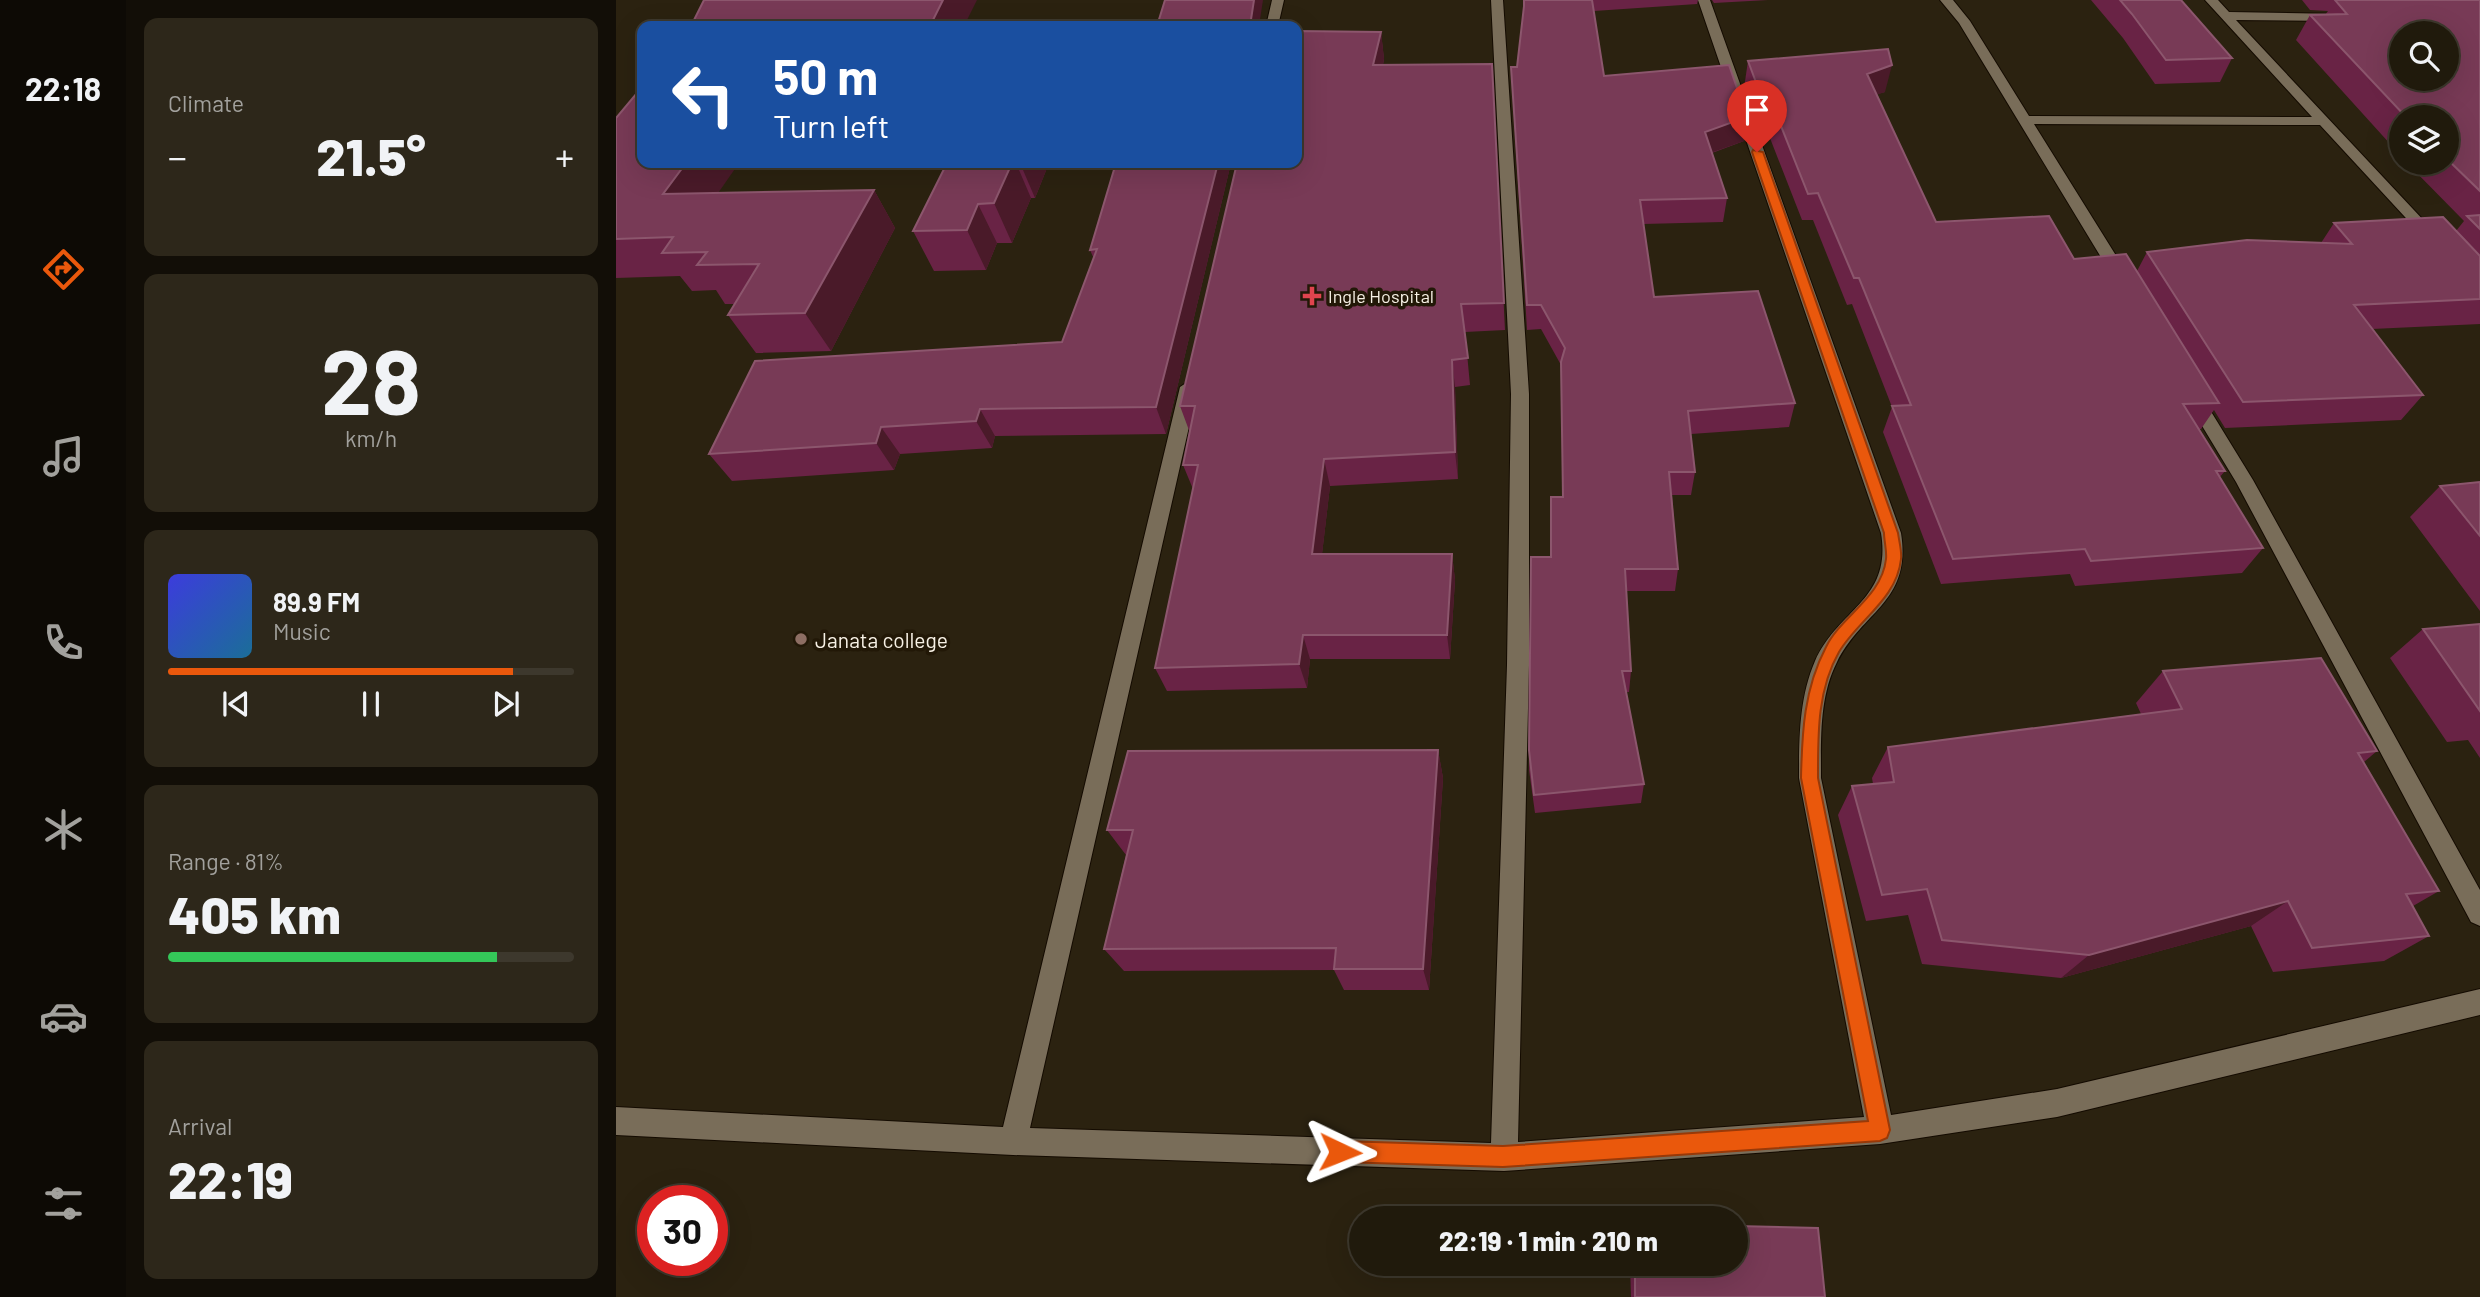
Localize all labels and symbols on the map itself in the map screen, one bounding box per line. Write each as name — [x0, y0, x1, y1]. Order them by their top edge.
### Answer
pin — [1727, 80, 1787, 152]
place label: Ingle Hospital — [1328, 285, 1434, 307]
marker: Ingle Hospital — [1302, 286, 1322, 306]
place label: Janata college — [815, 627, 948, 652]
marker: Janata college — [793, 631, 809, 647]
position arrow — [1303, 1115, 1377, 1189]
speed limit sign: 30 — [637, 1185, 728, 1276]

